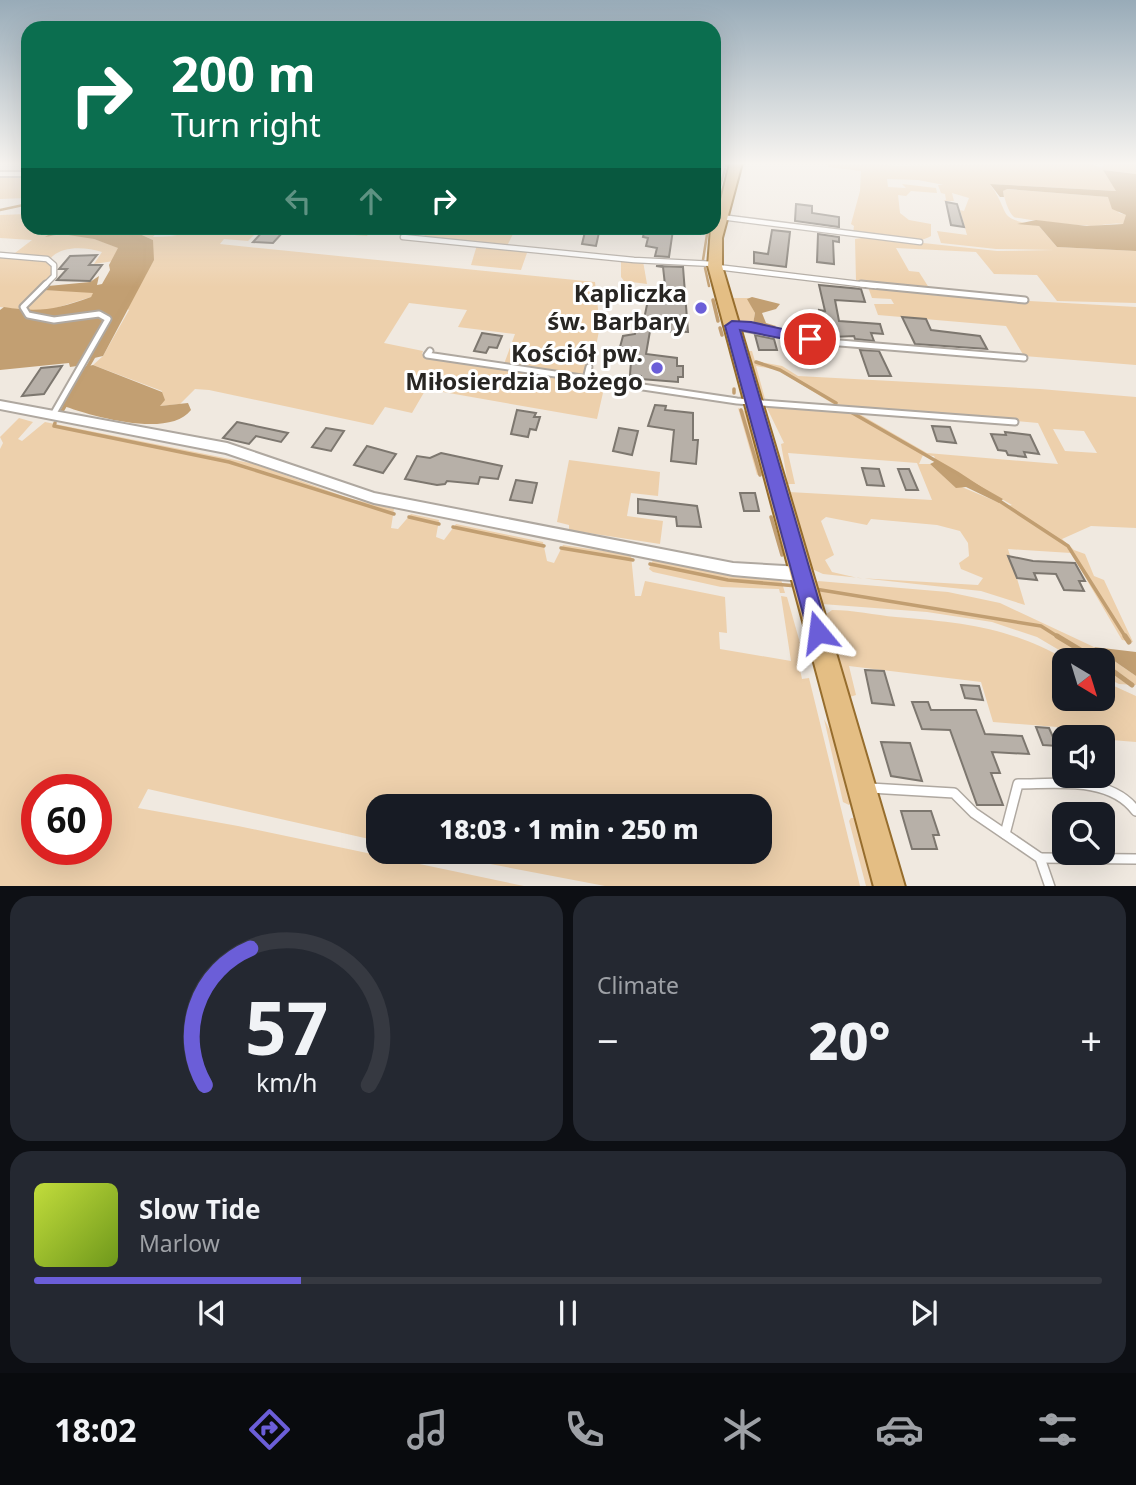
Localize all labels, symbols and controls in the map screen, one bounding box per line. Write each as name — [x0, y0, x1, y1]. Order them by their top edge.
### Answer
text: 200 m — [171, 40, 316, 106]
icon: right — [56, 49, 147, 140]
text: Turn right — [171, 103, 321, 146]
icon: left — [279, 182, 317, 220]
icon: ahead — [352, 182, 390, 220]
icon: right — [425, 182, 463, 220]
place label: Kapliczka św. Barbary — [547, 276, 687, 337]
marker: Kapliczka św. Barbary — [693, 300, 709, 316]
pin — [780, 309, 840, 369]
icon: arrive — [791, 320, 829, 358]
place label: Kościół pw. Miłosierdzia Bożego — [405, 336, 643, 397]
marker: Kościół pw. Miłosierdzia Bożego — [649, 360, 665, 376]
position arrow — [781, 595, 855, 669]
north arrow — [1052, 648, 1115, 710]
map controls — [1052, 648, 1115, 865]
button: sound — [1052, 725, 1115, 788]
speed limit sign: 60 — [21, 774, 112, 865]
button: search — [1052, 802, 1115, 865]
text: 18:03 · 1 min · 250 m — [439, 811, 699, 847]
text: Climate — [597, 969, 679, 1001]
text: 57 — [245, 977, 328, 1076]
text: 20° — [808, 1004, 891, 1075]
text: − — [597, 1014, 619, 1066]
text: + — [1080, 1014, 1102, 1066]
text: km/h — [256, 1064, 317, 1098]
text: Slow Tide — [139, 1191, 261, 1227]
text: Marlow — [139, 1227, 220, 1259]
icon: previous — [193, 1294, 231, 1332]
icon: pause — [549, 1294, 587, 1332]
icon: next — [905, 1294, 943, 1332]
icon: directions — [245, 1405, 294, 1454]
icon: music — [403, 1405, 452, 1454]
icon: phone — [560, 1405, 609, 1454]
icon: climate — [718, 1405, 767, 1454]
icon: car — [875, 1405, 924, 1454]
icon: filters — [1033, 1405, 1082, 1454]
text: 18:02 — [54, 1408, 136, 1451]

